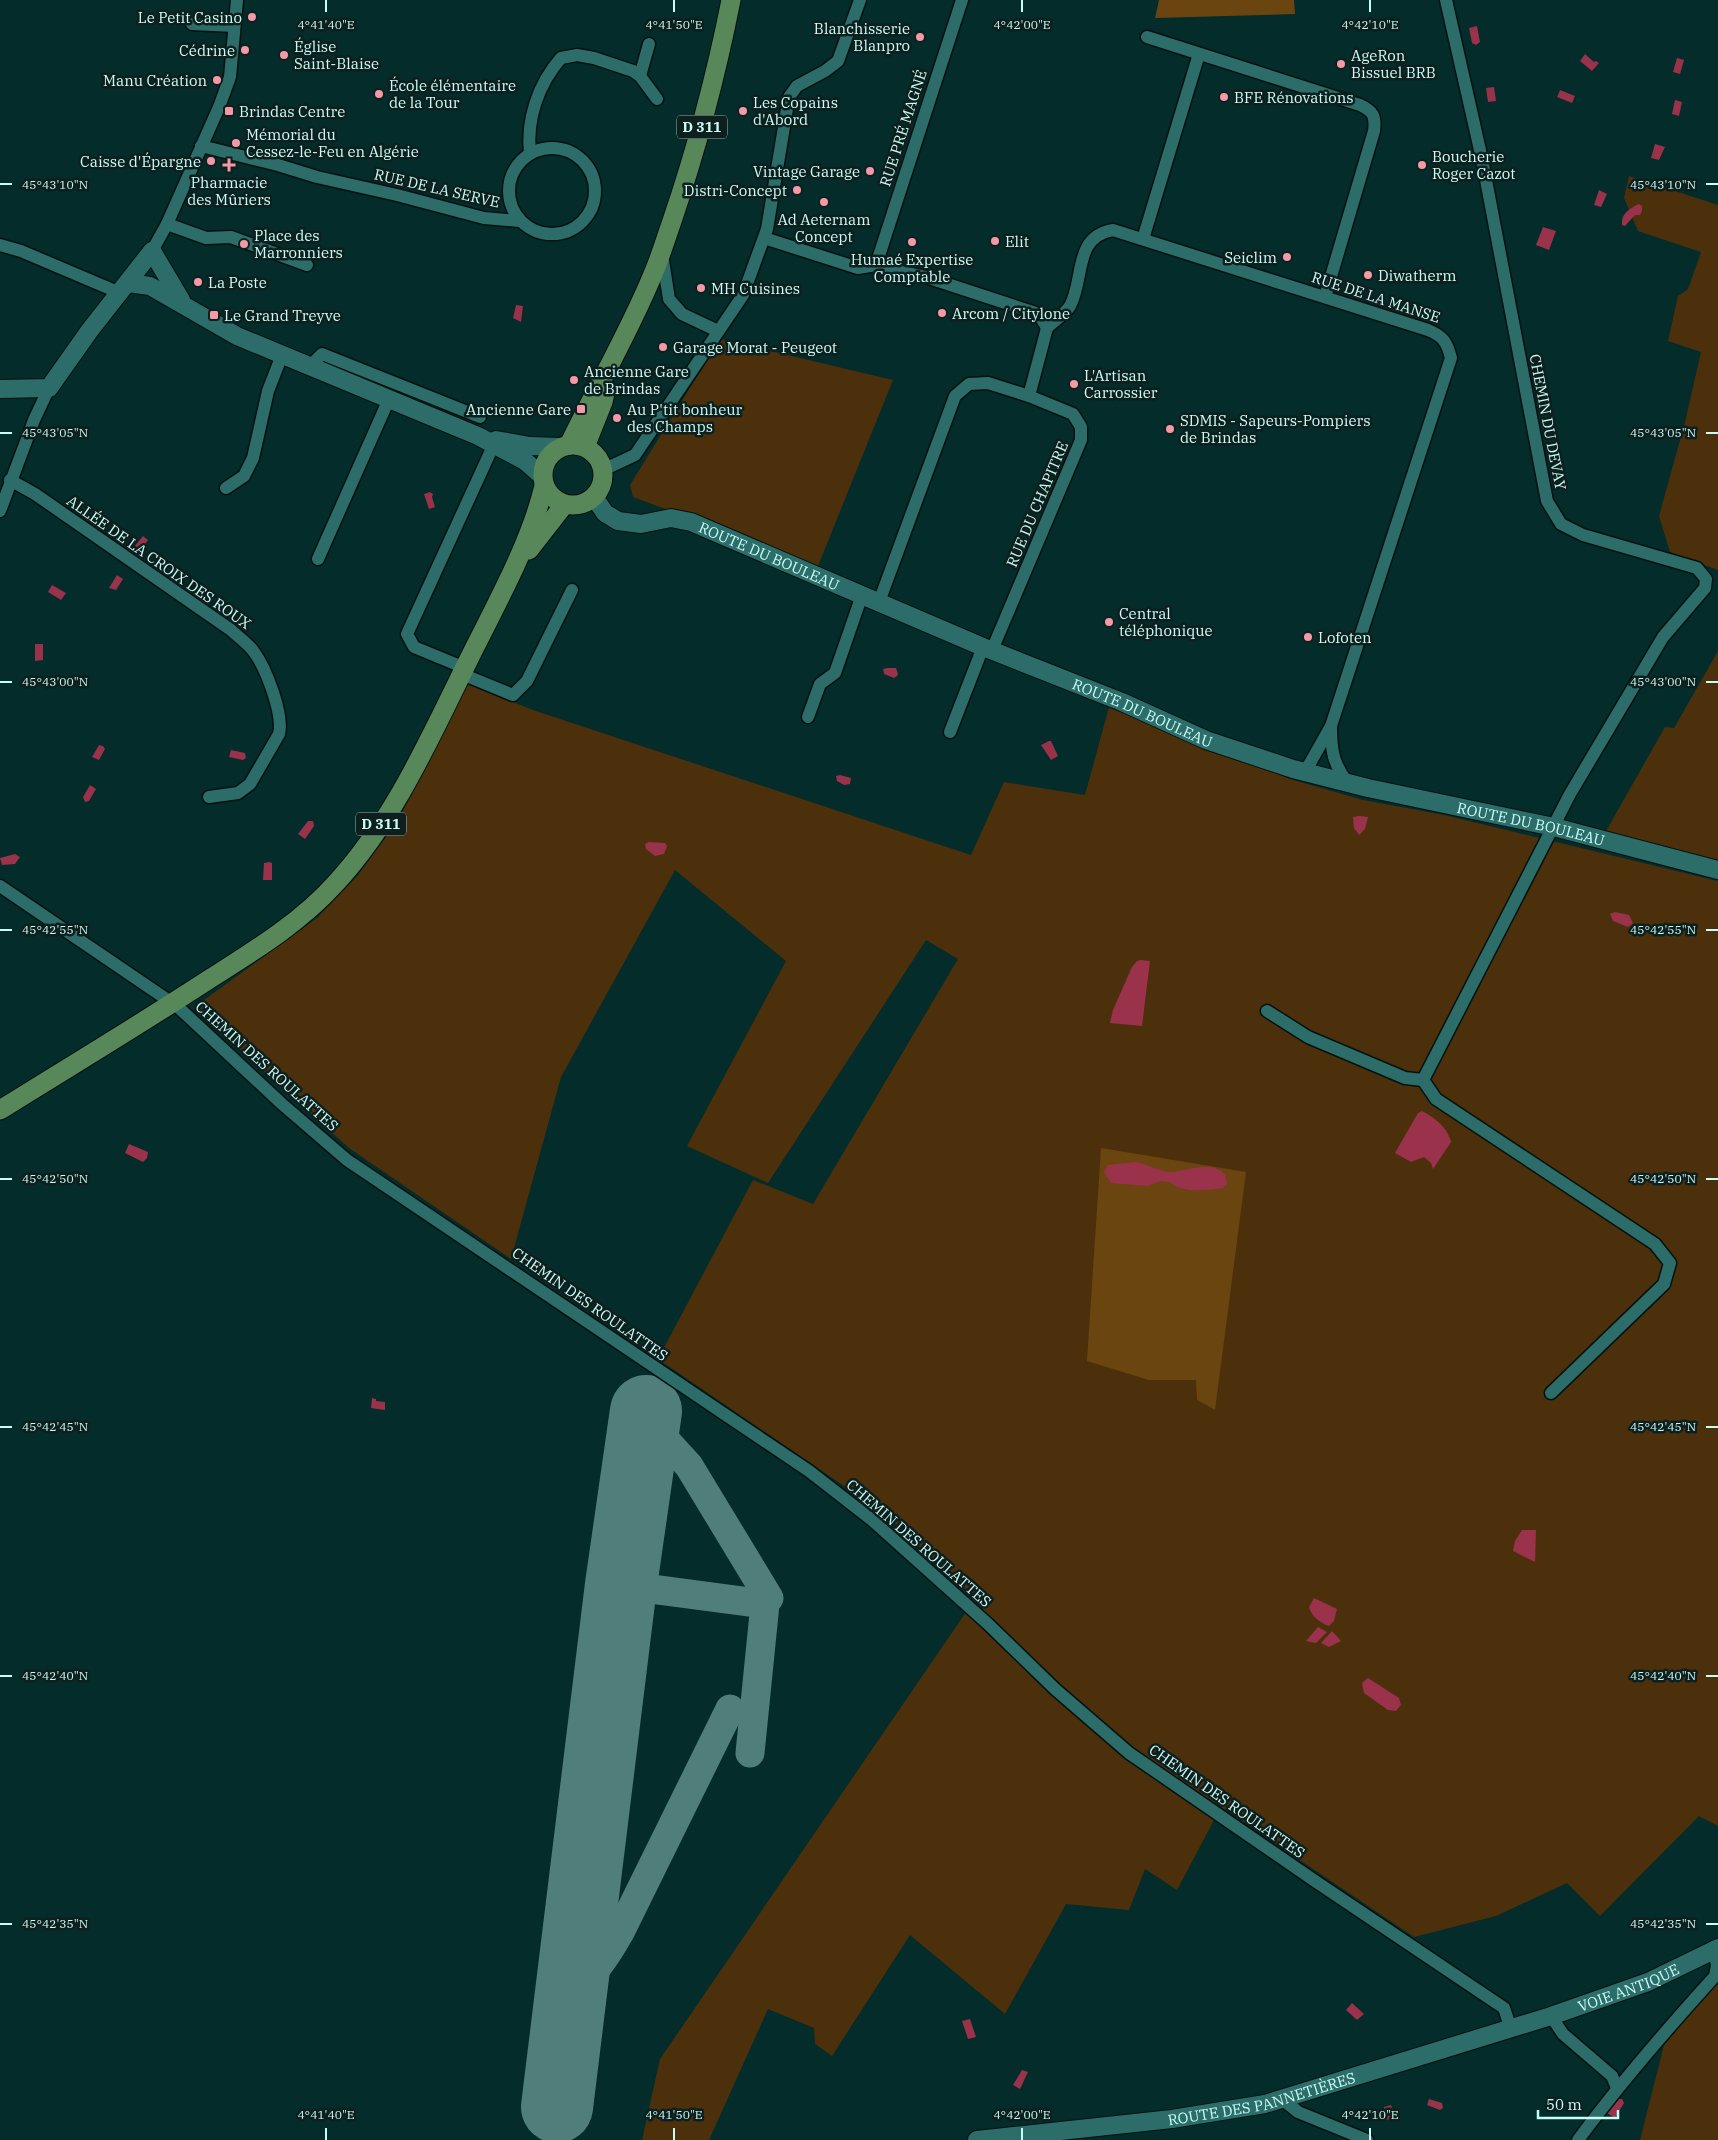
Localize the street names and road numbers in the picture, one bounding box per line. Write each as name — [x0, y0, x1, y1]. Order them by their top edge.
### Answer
street label: RUE PRÉ MAGNÉ — [875, 67, 931, 189]
road number: D 311 — [677, 115, 727, 138]
street label: RUE DE LA SERVE — [372, 164, 502, 212]
street label: RUE DE LA MANSE — [1309, 267, 1443, 327]
street label: CHEMIN DU DEVAY — [1526, 352, 1571, 492]
street label: RUE DU CHAPITRE — [1002, 438, 1072, 570]
street label: ALLÉE DE LA CROIX DES ROUX — [63, 491, 255, 633]
street label: ROUTE DU BOULEAU — [696, 517, 842, 594]
street label: ROUTE DU BOULEAU — [1070, 674, 1215, 751]
street label: ROUTE DU BOULEAU — [1455, 797, 1607, 849]
road number: D 311 — [356, 812, 406, 836]
street label: CHEMIN DES ROULATTES — [192, 997, 342, 1135]
street label: CHEMIN DES ROULATTES — [509, 1243, 671, 1365]
street label: CHEMIN DES ROULATTES — [843, 1475, 995, 1611]
street label: CHEMIN DES ROULATTES — [1146, 1740, 1308, 1862]
street label: VOIE ANTIQUE — [1575, 1959, 1682, 2015]
street label: ROUTE DES PANNETIÈRES — [1166, 2067, 1357, 2129]

